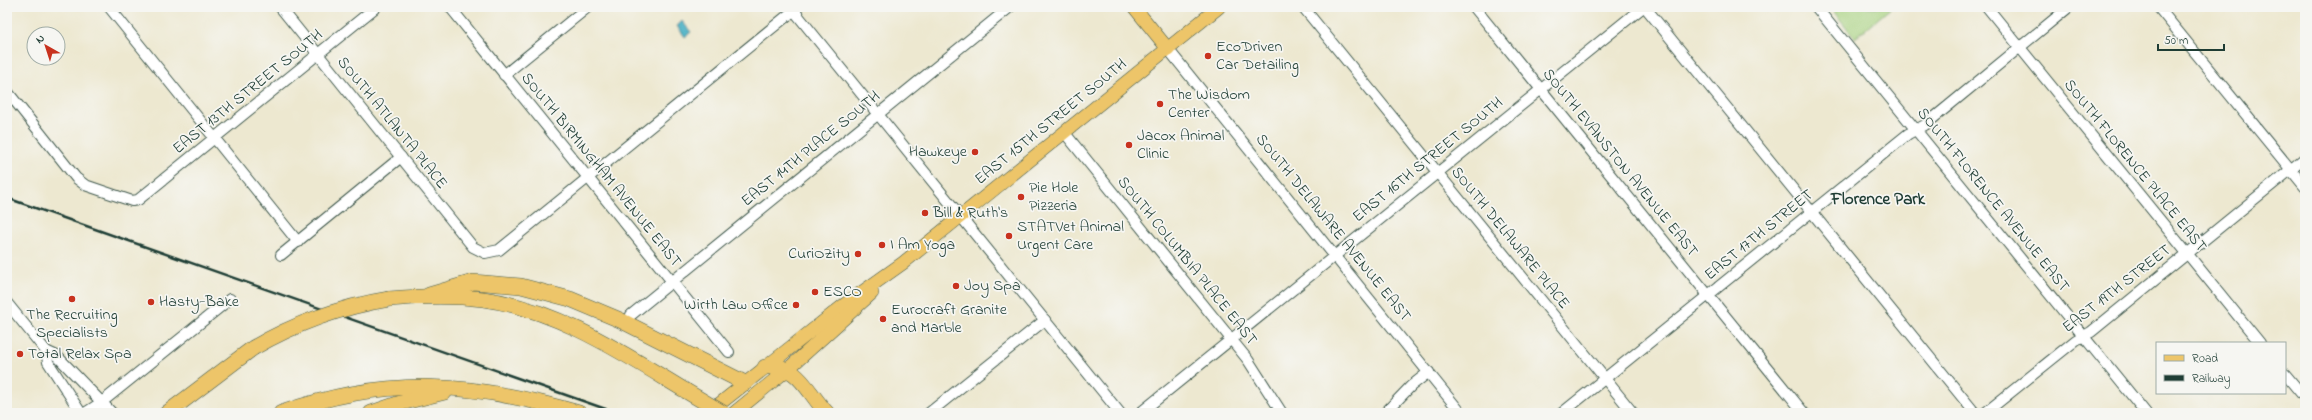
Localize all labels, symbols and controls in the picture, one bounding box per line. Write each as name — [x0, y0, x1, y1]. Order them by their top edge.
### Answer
street label: EAST 13TH STREET SOUTH — [168, 24, 328, 160]
north arrow — [26, 26, 66, 66]
scale bar — [2158, 26, 2224, 52]
text: N — [32, 30, 48, 48]
text: 50 m — [2164, 32, 2188, 50]
place label: EcoDriven Car Detailing — [1216, 35, 1299, 77]
marker: EcoDriven Car Detailing — [1203, 51, 1213, 61]
street label: SOUTH ATLANTA PLACE — [331, 52, 453, 194]
street label: EAST 15TH STREET SOUTH — [970, 53, 1132, 191]
street label: SOUTH EVANSTON AVENUE EAST — [1536, 63, 1704, 263]
street label: SOUTH BIRMINGHAM AVENUE EAST — [515, 67, 687, 273]
street label: SOUTH FLORENCE PLACE EAST — [2058, 74, 2212, 258]
place label: The Wisdom Center — [1168, 83, 1250, 125]
street label: EAST 14TH PLACE SOUTH — [736, 85, 886, 213]
street label: EAST 16TH STREET SOUTH — [1347, 92, 1509, 228]
marker: The Wisdom Center — [1155, 99, 1165, 109]
street label: SOUTH FLORENCE AVENUE EAST — [1911, 102, 2075, 298]
place label: Jacox Animal Clinic — [1137, 124, 1225, 166]
street label: SOUTH DELAWARE AVENUE EAST — [1249, 129, 1417, 327]
place label: Hawkeye — [909, 140, 968, 164]
marker: Jacox Animal Clinic — [1124, 140, 1134, 150]
marker: Hawkeye — [970, 147, 980, 157]
street label: SOUTH DELAWARE PLACE — [1445, 161, 1575, 315]
street label: SOUTH COLUMBIA PLACE EAST — [1111, 171, 1263, 351]
place label: Pie Hole Pizzeria — [1029, 176, 1079, 218]
street label: EAST 17TH STREET — [1699, 184, 1819, 286]
district label: Florence Park — [1830, 187, 1926, 212]
marker: Pie Hole Pizzeria — [1016, 192, 1026, 202]
place label: Bill & Ruth's — [932, 201, 1008, 225]
marker: Bill & Ruth's — [920, 208, 930, 218]
place label: STATVet Animal Urgent Care — [1017, 215, 1124, 257]
marker: STATVet Animal Urgent Care — [1004, 231, 1014, 241]
place label: I Am Yoga — [890, 233, 955, 257]
street label: EAST 19TH STREET — [2058, 239, 2176, 339]
marker: I Am Yoga — [877, 240, 887, 250]
place label: CuriOZity — [788, 242, 850, 266]
marker: CuriOZity — [853, 249, 863, 259]
place label: Joy Spa — [964, 274, 1021, 298]
place label: ESCO — [823, 280, 862, 304]
marker: Joy Spa — [951, 281, 961, 291]
marker: ESCO — [810, 287, 820, 297]
place label: Hasty-Bake — [159, 290, 240, 314]
place label: Wirth Law Office — [684, 293, 789, 317]
marker: The Recruiting Specialists — [67, 294, 77, 304]
marker: Hasty-Bake — [146, 297, 156, 307]
place label: Eurocraft Granite and Marble — [891, 298, 1008, 340]
marker: Wirth Law Office — [791, 300, 801, 310]
place label: The Recruiting Specialists — [26, 303, 118, 345]
marker: Eurocraft Granite and Marble — [878, 314, 888, 324]
place label: Total Relax Spa — [28, 342, 132, 366]
legend — [2156, 342, 2286, 394]
marker: Total Relax Spa — [15, 349, 25, 359]
text: Road — [2192, 350, 2218, 368]
text: Railway — [2192, 370, 2231, 389]

